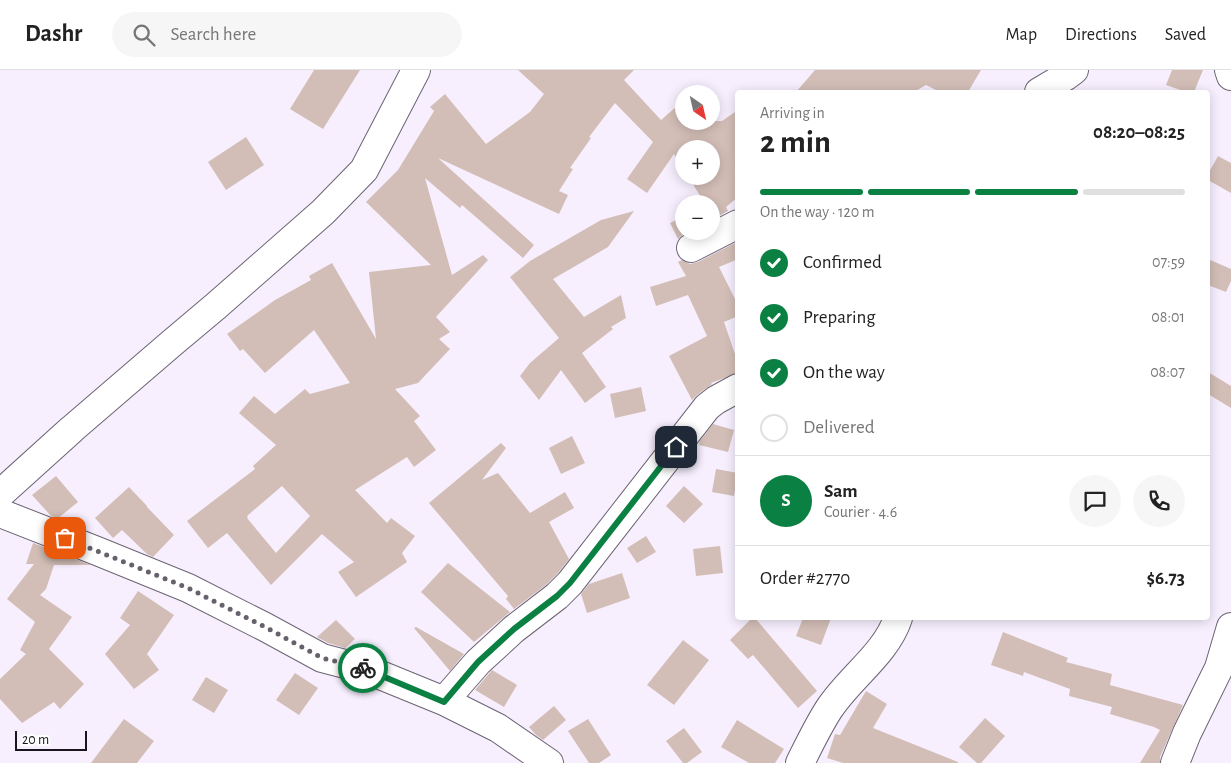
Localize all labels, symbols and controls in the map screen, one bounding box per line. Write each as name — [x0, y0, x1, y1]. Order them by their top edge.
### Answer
search box — [112, 12, 462, 57]
icon: search — [130, 21, 158, 49]
text: Dashr — [25, 22, 82, 46]
text: Search here — [170, 25, 256, 44]
text: Map — [1006, 26, 1037, 44]
text: Directions — [1065, 26, 1137, 44]
text: Saved — [1165, 26, 1206, 44]
north arrow — [675, 85, 720, 130]
map controls — [675, 85, 720, 240]
text: Arriving in — [760, 105, 825, 121]
text: 08:20–08:25 — [1093, 123, 1185, 142]
text: 2 min — [760, 126, 831, 158]
button: + — [675, 140, 720, 185]
button: − — [675, 195, 720, 240]
text: On the way · 120 m — [760, 204, 875, 220]
icon: check — [760, 249, 788, 277]
text: Confirmed — [803, 253, 882, 272]
text: 07:59 — [1152, 254, 1185, 270]
icon: check — [760, 304, 788, 332]
text: Preparing — [803, 308, 876, 327]
text: 08:01 — [1151, 309, 1185, 325]
icon: check — [760, 359, 788, 387]
text: On the way — [803, 363, 885, 382]
text: 08:07 — [1150, 364, 1185, 380]
text: Delivered — [803, 418, 875, 437]
pin — [655, 426, 697, 468]
icon: home — [662, 433, 690, 461]
button: chat — [1069, 475, 1121, 527]
button: phone — [1133, 475, 1185, 527]
text: Sam — [824, 482, 858, 501]
text: S — [781, 491, 791, 510]
text: Courier · 4.6 — [824, 504, 897, 520]
pin — [44, 517, 86, 559]
icon: bag — [51, 524, 79, 552]
text: Order #2770 — [760, 569, 850, 588]
text: $6.73 — [1147, 569, 1185, 588]
courier — [338, 643, 388, 693]
icon: bike — [349, 654, 377, 682]
scale bar — [15, 728, 88, 751]
text: 20 m — [22, 733, 49, 747]

